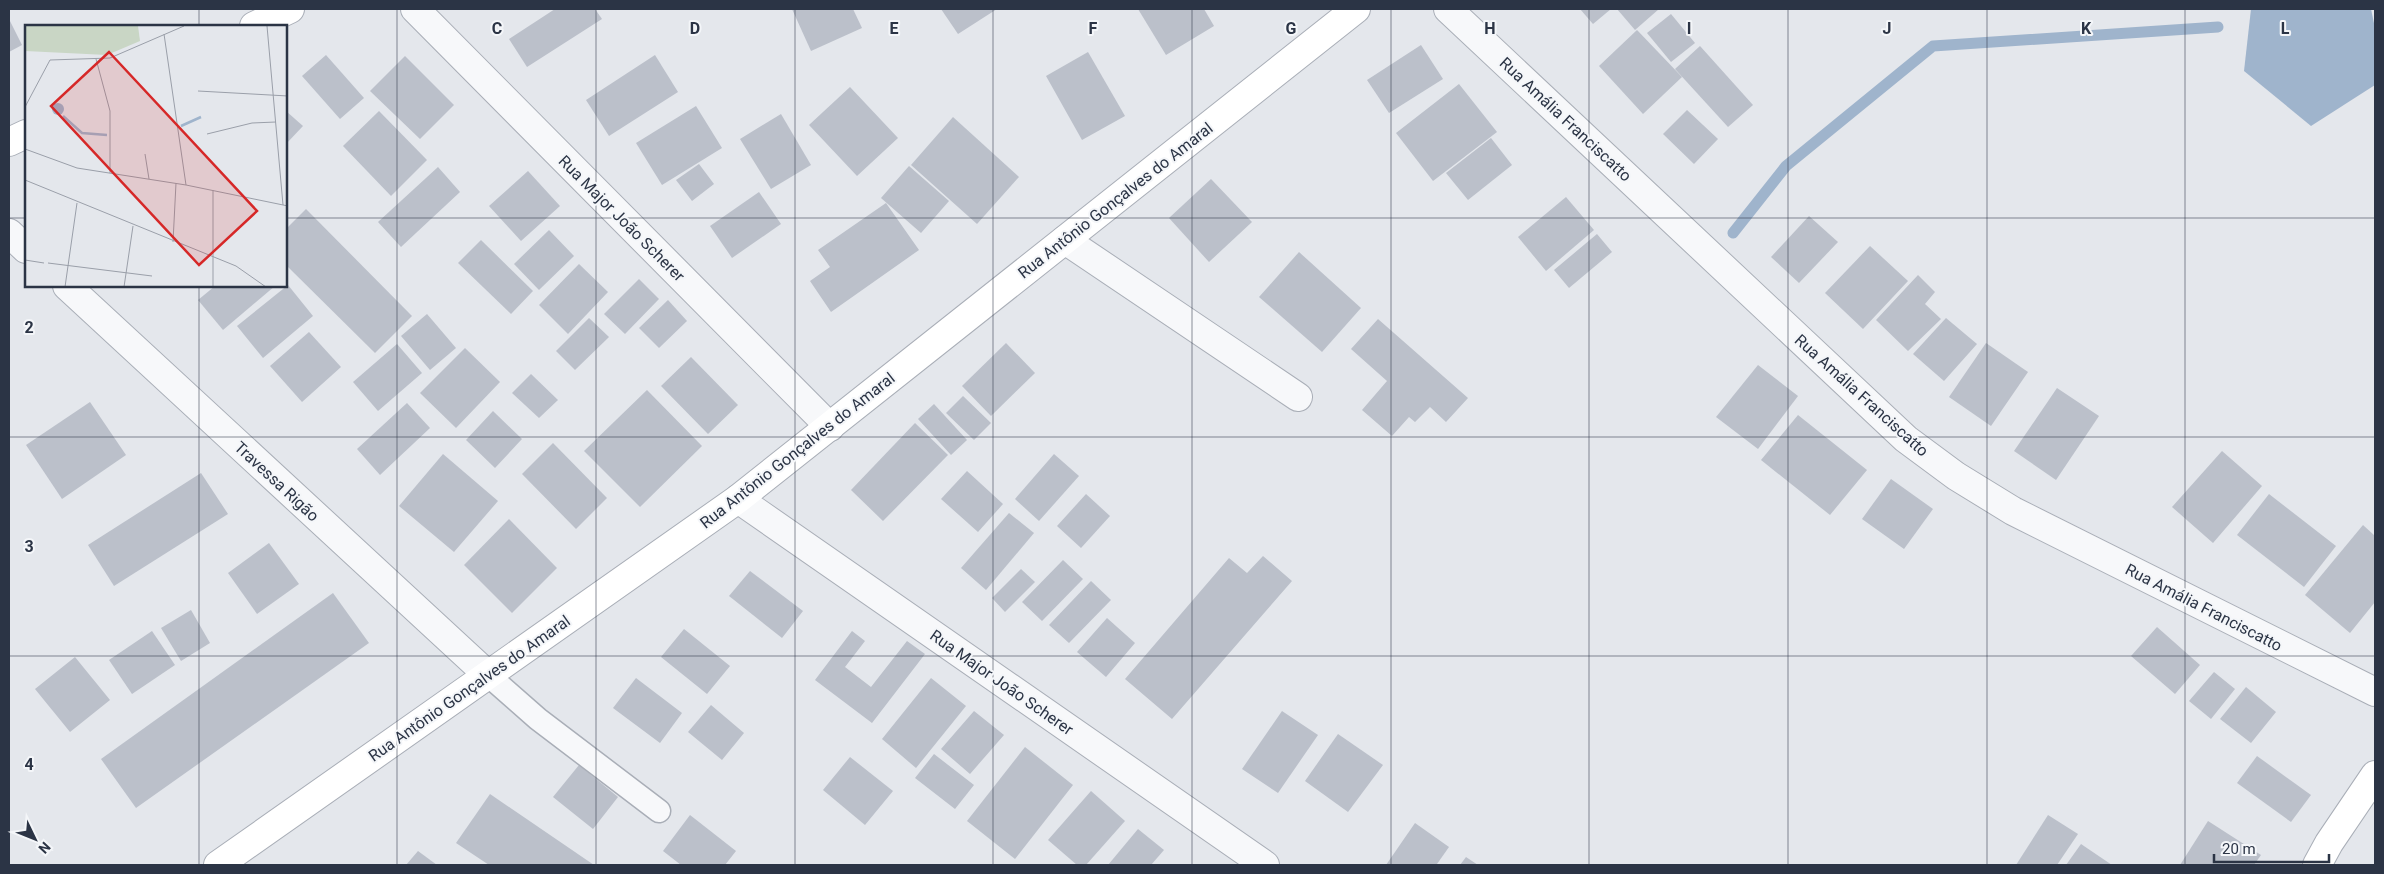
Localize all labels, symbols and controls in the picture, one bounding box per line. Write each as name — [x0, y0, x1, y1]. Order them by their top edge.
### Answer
text: C — [492, 19, 502, 38]
text: D — [690, 19, 700, 38]
text: E — [890, 19, 899, 38]
text: F — [1089, 19, 1098, 38]
text: G — [1286, 19, 1297, 38]
text: H — [1484, 19, 1496, 38]
text: I — [1687, 19, 1691, 38]
text: J — [1883, 19, 1891, 38]
text: K — [2081, 19, 2092, 38]
text: L — [2281, 19, 2290, 38]
inset map — [25, 25, 288, 288]
street label: Rua Amália Franciscatto — [1496, 53, 1636, 185]
street label: Rua Antônio Gonçalves do Amaral — [1014, 118, 1216, 282]
street label: Rua Major João Scherer — [555, 151, 689, 286]
text: 2 — [24, 318, 34, 337]
street label: Rua Amália Franciscatto — [1791, 330, 1932, 460]
street label: Rua Antônio Gonçalves do Amaral — [696, 368, 898, 532]
street label: Travessa Rigão — [230, 437, 323, 525]
text: 3 — [24, 537, 34, 556]
street label: Rua Amália Franciscatto — [2122, 560, 2285, 655]
street label: Rua Antônio Gonçalves do Amaral — [365, 611, 574, 766]
street label: Rua Major João Scherer — [926, 626, 1077, 739]
text: 4 — [24, 755, 34, 774]
north arrow — [10, 814, 60, 864]
scale bar — [2214, 832, 2329, 864]
text: N — [35, 839, 54, 857]
text: 20 m — [2222, 840, 2256, 858]

